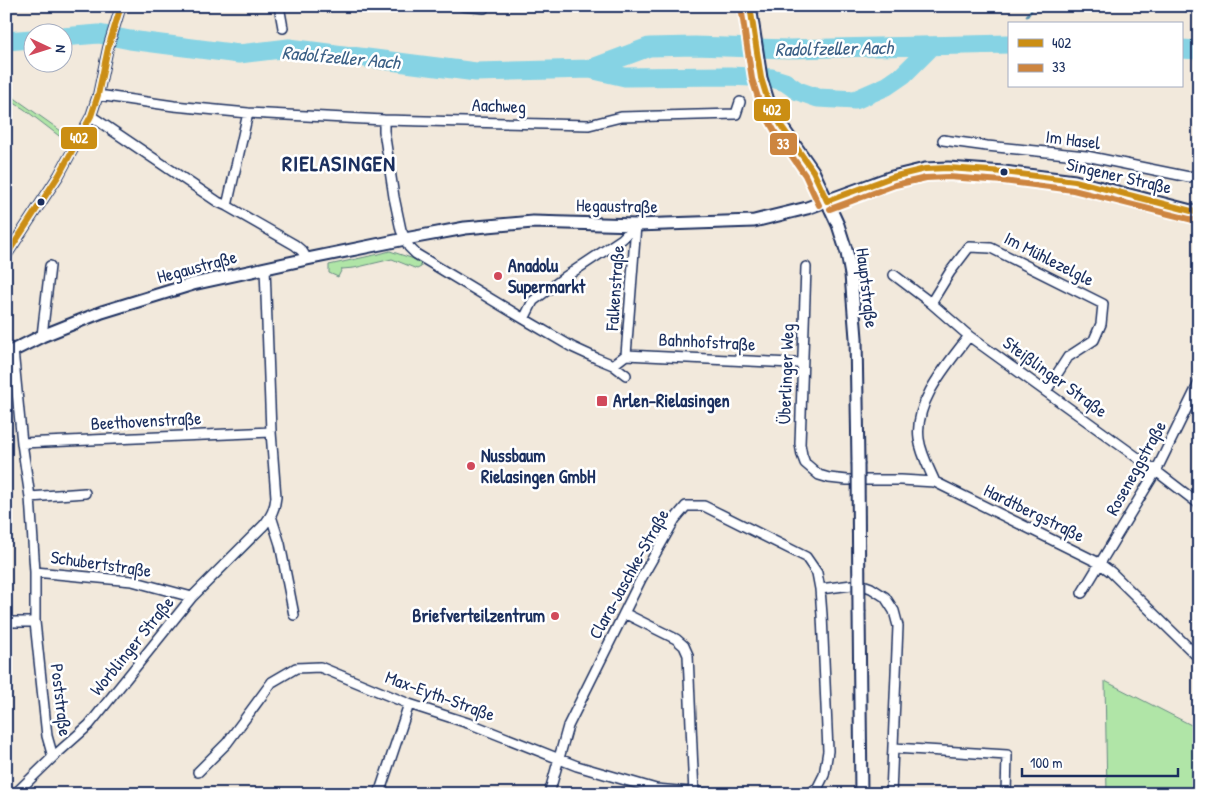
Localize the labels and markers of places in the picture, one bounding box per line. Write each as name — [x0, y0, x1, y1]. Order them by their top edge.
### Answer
unlabelled marker — [999, 167, 1009, 177]
unlabelled marker — [36, 197, 46, 207]
place label: Anadolu Supermarkt — [508, 253, 586, 300]
marker: Anadolu Supermarkt — [492, 270, 504, 282]
place label: Arlen-Rielasingen — [613, 388, 730, 414]
marker: Arlen-Rielasingen — [595, 394, 609, 408]
place label: Nussbaum Rielasingen GmbH — [481, 443, 596, 490]
marker: Nussbaum Rielasingen GmbH — [465, 460, 477, 472]
place label: Briefverteilzentrum — [412, 603, 545, 628]
marker: Briefverteilzentrum — [549, 610, 561, 622]

